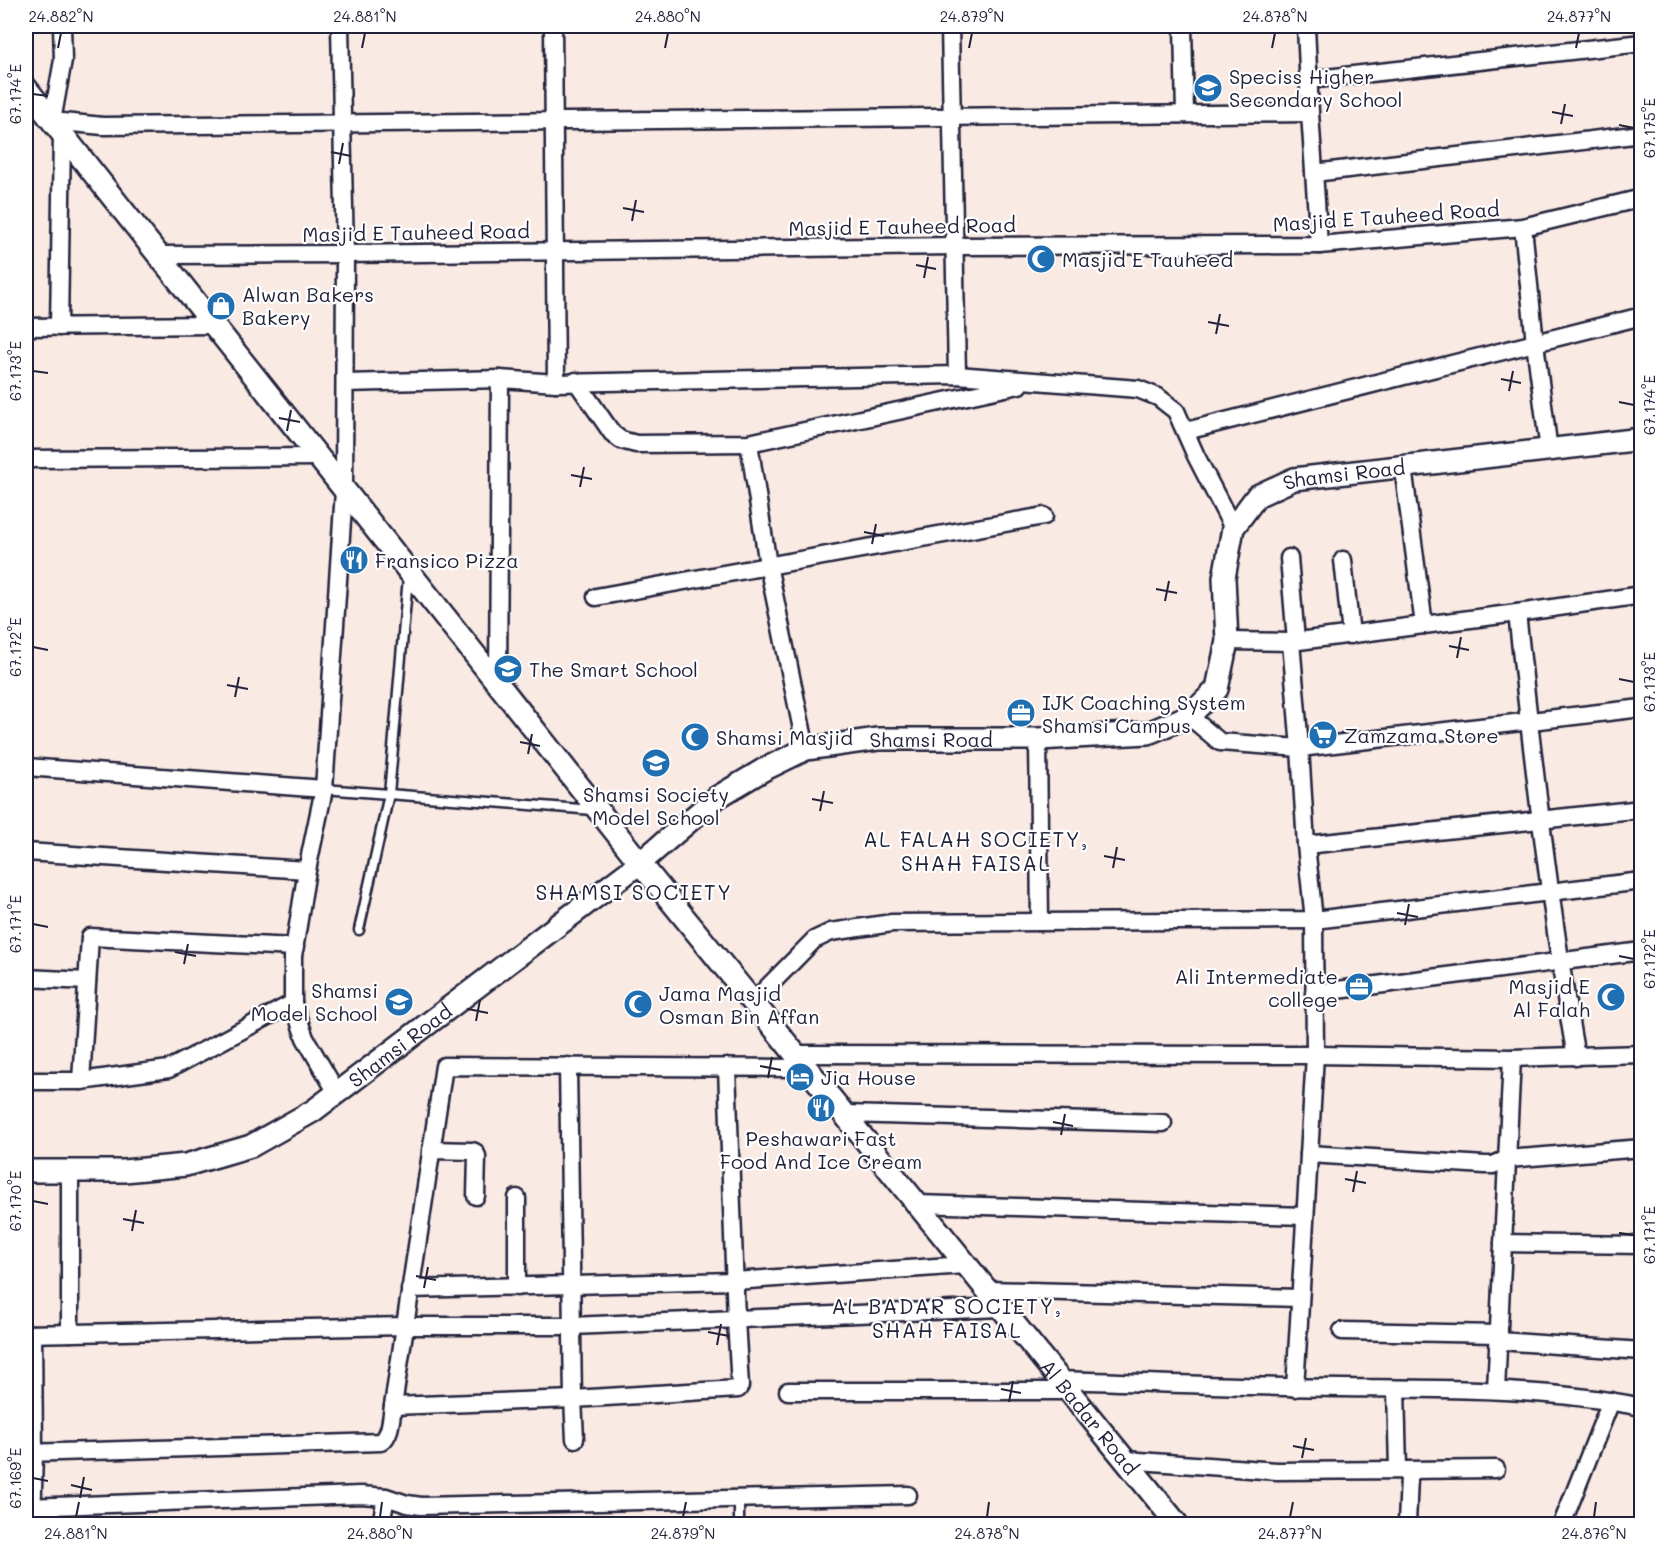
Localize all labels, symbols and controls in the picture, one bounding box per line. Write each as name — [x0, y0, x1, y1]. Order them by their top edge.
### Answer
text: 24.882°N — [29, 6, 93, 26]
text: 24.881°N — [333, 6, 397, 26]
text: 24.880°N — [635, 6, 701, 26]
text: 24.879°N — [940, 6, 1004, 26]
text: 24.878°N — [1243, 6, 1307, 26]
text: 24.877°N — [1547, 6, 1611, 26]
place label: Speciss Higher Secondary School — [1229, 63, 1402, 112]
text: 67.174°E — [5, 64, 25, 124]
school or university icon: Speciss Higher Secondary School — [1192, 72, 1224, 104]
text: 67.175°E — [1639, 98, 1659, 158]
street label: Masjid E Tauheed Road — [1272, 195, 1500, 237]
street label: Masjid E Tauheed Road — [788, 211, 1016, 241]
street label: Masjid E Tauheed Road — [302, 217, 530, 247]
mosque icon: Masjid E Tauheed — [1025, 243, 1057, 275]
place label: Masjid E Tauheed — [1062, 246, 1233, 272]
place label: Alwan Bakers Bakery — [242, 281, 374, 330]
shop icon: Alwan Bakers Bakery — [205, 290, 237, 322]
text: 67.173°E — [5, 341, 25, 401]
text: 67.174°E — [1639, 375, 1659, 435]
street label: Shamsi Road — [1278, 453, 1406, 496]
restaurant icon: Fransico Pizza — [338, 544, 370, 576]
place label: Fransico Pizza — [375, 547, 519, 573]
text: 67.172°E — [5, 617, 25, 677]
text: 67.173°E — [1639, 652, 1659, 712]
school or university icon: The Smart School — [492, 653, 524, 685]
place label: The Smart School — [529, 656, 698, 682]
place label: IJK Coaching System Shamsi Campus — [1042, 689, 1246, 738]
office icon: IJK Coaching System Shamsi Campus — [1005, 697, 1037, 729]
supermarket icon: Zamzama Store — [1307, 719, 1339, 751]
mosque icon: Shamsi Masjid — [679, 721, 711, 753]
place label: Zamzama Store — [1344, 722, 1499, 748]
place label: Shamsi Masjid — [716, 724, 853, 750]
street label: Shamsi Road — [868, 726, 993, 753]
school or university icon: Shamsi Society Model School — [640, 747, 672, 779]
place label: Shamsi Society Model School — [583, 781, 729, 830]
district label: AL FALAH SOCIETY, SHAH FAISAL — [863, 825, 1089, 876]
district label: SHAMSI SOCIETY — [536, 878, 732, 905]
text: 67.171°E — [5, 895, 25, 953]
text: 67.172°E — [1639, 929, 1659, 989]
place label: Ali Intermediate college — [1175, 963, 1338, 1012]
office icon: Ali Intermediate college — [1343, 971, 1375, 1003]
place label: Masjid E Al Falah — [1509, 973, 1590, 1022]
place label: Shamsi Model School — [251, 977, 378, 1026]
place label: Jama Masjid Osman Bin Affan — [659, 980, 819, 1029]
mosque icon: Masjid E Al Falah — [1595, 981, 1627, 1013]
school or university icon: Shamsi Model School — [383, 986, 415, 1018]
mosque icon: Jama Masjid Osman Bin Affan — [622, 988, 654, 1020]
street label: Shamsi Road — [343, 998, 457, 1093]
hotel icon: Jia House — [784, 1061, 816, 1093]
place label: Jia House — [821, 1064, 916, 1090]
restaurant icon: Peshawari Fast Food And Ice Cream — [805, 1092, 837, 1124]
place label: Peshawari Fast Food And Ice Cream — [720, 1125, 922, 1174]
text: 67.170°E — [5, 1170, 25, 1231]
text: 67.171°E — [1639, 1206, 1659, 1264]
district label: AL BADAR SOCIETY, SHAH FAISAL — [832, 1292, 1062, 1343]
street label: Al Badar Road — [1035, 1353, 1144, 1480]
text: 67.169°E — [5, 1447, 25, 1508]
text: 24.881°N — [44, 1523, 108, 1543]
text: 24.880°N — [347, 1523, 413, 1543]
text: 24.879°N — [651, 1523, 715, 1543]
text: 24.878°N — [955, 1523, 1019, 1543]
text: 24.877°N — [1258, 1523, 1322, 1543]
text: 24.876°N — [1562, 1523, 1626, 1543]

